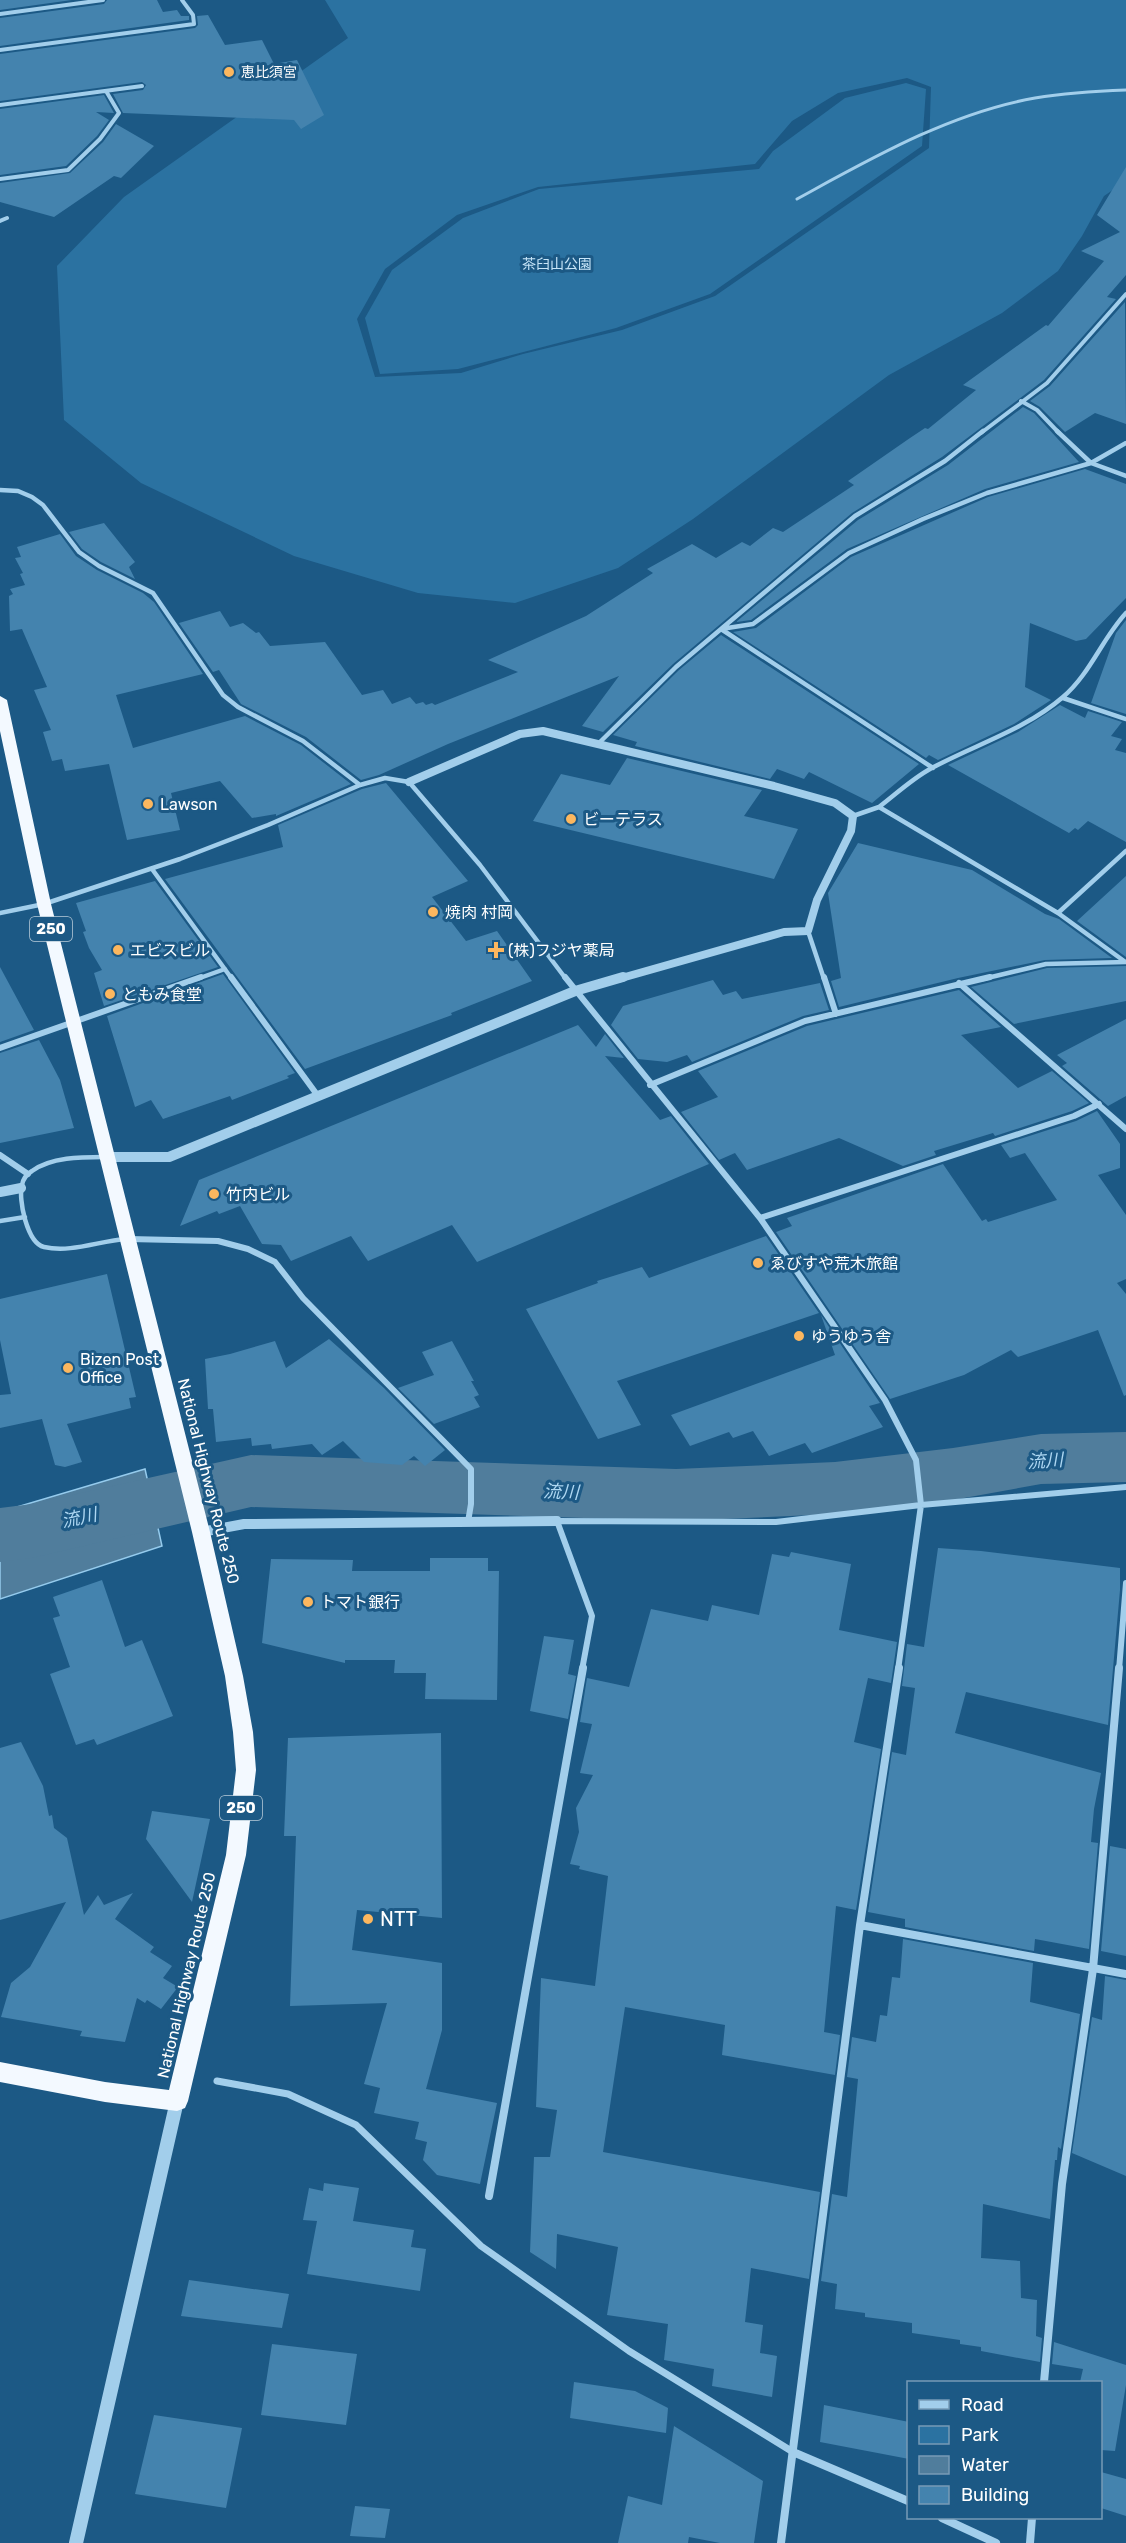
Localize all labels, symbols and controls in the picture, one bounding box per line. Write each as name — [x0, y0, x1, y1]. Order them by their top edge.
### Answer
place label: 恵比須宮 — [241, 64, 297, 81]
marker: 恵比須宮 — [222, 65, 236, 79]
park label: 茶臼山公園 — [522, 256, 592, 273]
place label: Lawson — [160, 795, 217, 814]
marker: Lawson — [141, 797, 155, 811]
place label: ビーテラス — [583, 810, 663, 829]
marker: ビーテラス — [564, 812, 578, 826]
place label: 焼肉 村岡 — [445, 903, 513, 922]
marker: 焼肉 村岡 — [426, 905, 440, 919]
road number: 250 — [30, 917, 72, 941]
place label: エビスビル — [130, 941, 210, 960]
place label: (株)フジヤ薬局 — [508, 941, 615, 960]
marker: エビスビル — [111, 943, 125, 957]
marker: (株)フジヤ薬局 — [489, 943, 503, 957]
place label: ともみ食堂 — [122, 985, 202, 1004]
marker: ともみ食堂 — [103, 987, 117, 1001]
place label: 竹内ビル — [226, 1185, 290, 1204]
marker: 竹内ビル — [207, 1187, 221, 1201]
place label: ゑびすや荒木旅館 — [770, 1254, 898, 1273]
marker: ゑびすや荒木旅館 — [751, 1256, 765, 1270]
place label: ゆうゆう舎 — [811, 1327, 891, 1346]
marker: ゆうゆう舎 — [792, 1329, 806, 1343]
place label: Bizen Post Office — [80, 1350, 159, 1387]
marker: Bizen Post Office — [61, 1361, 75, 1375]
street label: National Highway Route 250 — [174, 1376, 243, 1586]
water label: 流川 — [1026, 1449, 1066, 1473]
water label: 流川 — [543, 1480, 581, 1504]
water label: 流川 — [59, 1503, 101, 1533]
place label: トマト銀行 — [320, 1593, 400, 1612]
marker: トマト銀行 — [301, 1595, 315, 1609]
road number: 250 — [220, 1796, 262, 1820]
street label: National Highway Route 250 — [154, 1870, 219, 2080]
place label: NTT — [380, 1907, 417, 1931]
marker: NTT — [361, 1912, 375, 1926]
legend — [907, 2381, 1102, 2519]
text: Road — [961, 2394, 1004, 2416]
text: Park — [961, 2424, 999, 2446]
text: Water — [961, 2454, 1009, 2476]
text: Building — [961, 2484, 1029, 2506]

